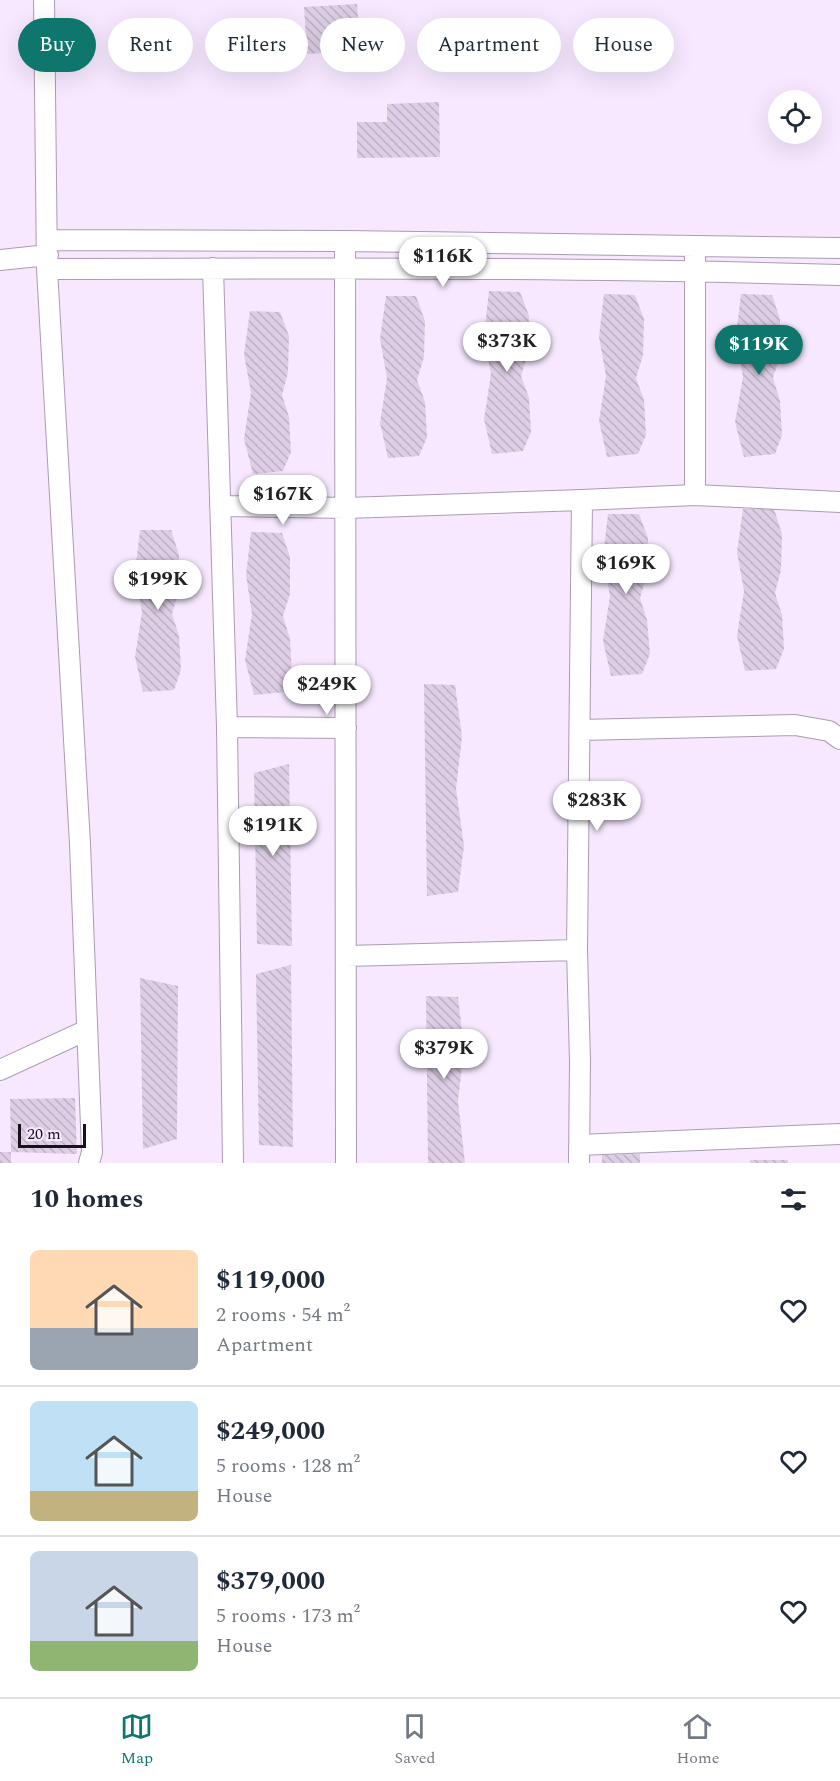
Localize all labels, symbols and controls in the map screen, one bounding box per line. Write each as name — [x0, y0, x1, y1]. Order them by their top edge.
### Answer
chip: Buy — [18, 18, 96, 72]
chip: Rent — [108, 18, 193, 72]
chip: Filters — [205, 18, 308, 72]
chip: New — [320, 18, 405, 72]
chip: Apartment — [417, 18, 561, 72]
chip: House — [573, 18, 674, 72]
map controls — [768, 90, 822, 144]
button: locate — [768, 90, 822, 144]
pin: $116K — [401, 237, 485, 288]
text: $116K — [413, 241, 473, 271]
pin: $373K — [465, 322, 549, 373]
pin: $119K — [717, 325, 801, 376]
text: $373K — [477, 326, 537, 356]
text: $119K — [729, 329, 789, 359]
pin: $167K — [241, 475, 325, 526]
text: $167K — [253, 479, 313, 509]
pin: $169K — [584, 544, 668, 595]
text: $169K — [596, 548, 656, 578]
pin: $199K — [116, 560, 200, 611]
text: $199K — [128, 564, 188, 594]
pin: $249K — [285, 665, 369, 716]
text: $249K — [297, 669, 357, 699]
pin: $283K — [555, 781, 639, 832]
text: $283K — [567, 785, 627, 815]
pin: $191K — [231, 806, 315, 857]
text: $191K — [243, 810, 303, 840]
pin: $379K — [402, 1029, 486, 1080]
text: $379K — [414, 1033, 474, 1063]
scale bar — [18, 1121, 86, 1148]
text: 20 m — [27, 1122, 61, 1146]
text: 10 homes — [30, 1179, 144, 1219]
icon: filters — [777, 1183, 810, 1216]
text: $119,000 — [216, 1260, 325, 1300]
icon: home — [78, 1274, 150, 1346]
icon: heart — [777, 1294, 810, 1327]
text: 2 rooms · 54 m² — [216, 1300, 350, 1330]
text: Apartment — [216, 1330, 313, 1360]
text: $249,000 — [216, 1411, 325, 1451]
icon: home — [78, 1425, 150, 1497]
icon: heart — [777, 1445, 810, 1478]
text: 5 rooms · 128 m² — [216, 1451, 360, 1481]
text: House — [216, 1481, 273, 1511]
text: $379,000 — [216, 1561, 325, 1601]
icon: home — [78, 1575, 150, 1647]
icon: heart — [777, 1595, 810, 1628]
text: 5 rooms · 173 m² — [216, 1601, 360, 1631]
text: House — [216, 1631, 273, 1661]
tab: Map — [120, 1710, 153, 1770]
tab: Saved — [394, 1710, 435, 1770]
tab: Home — [676, 1710, 720, 1770]

